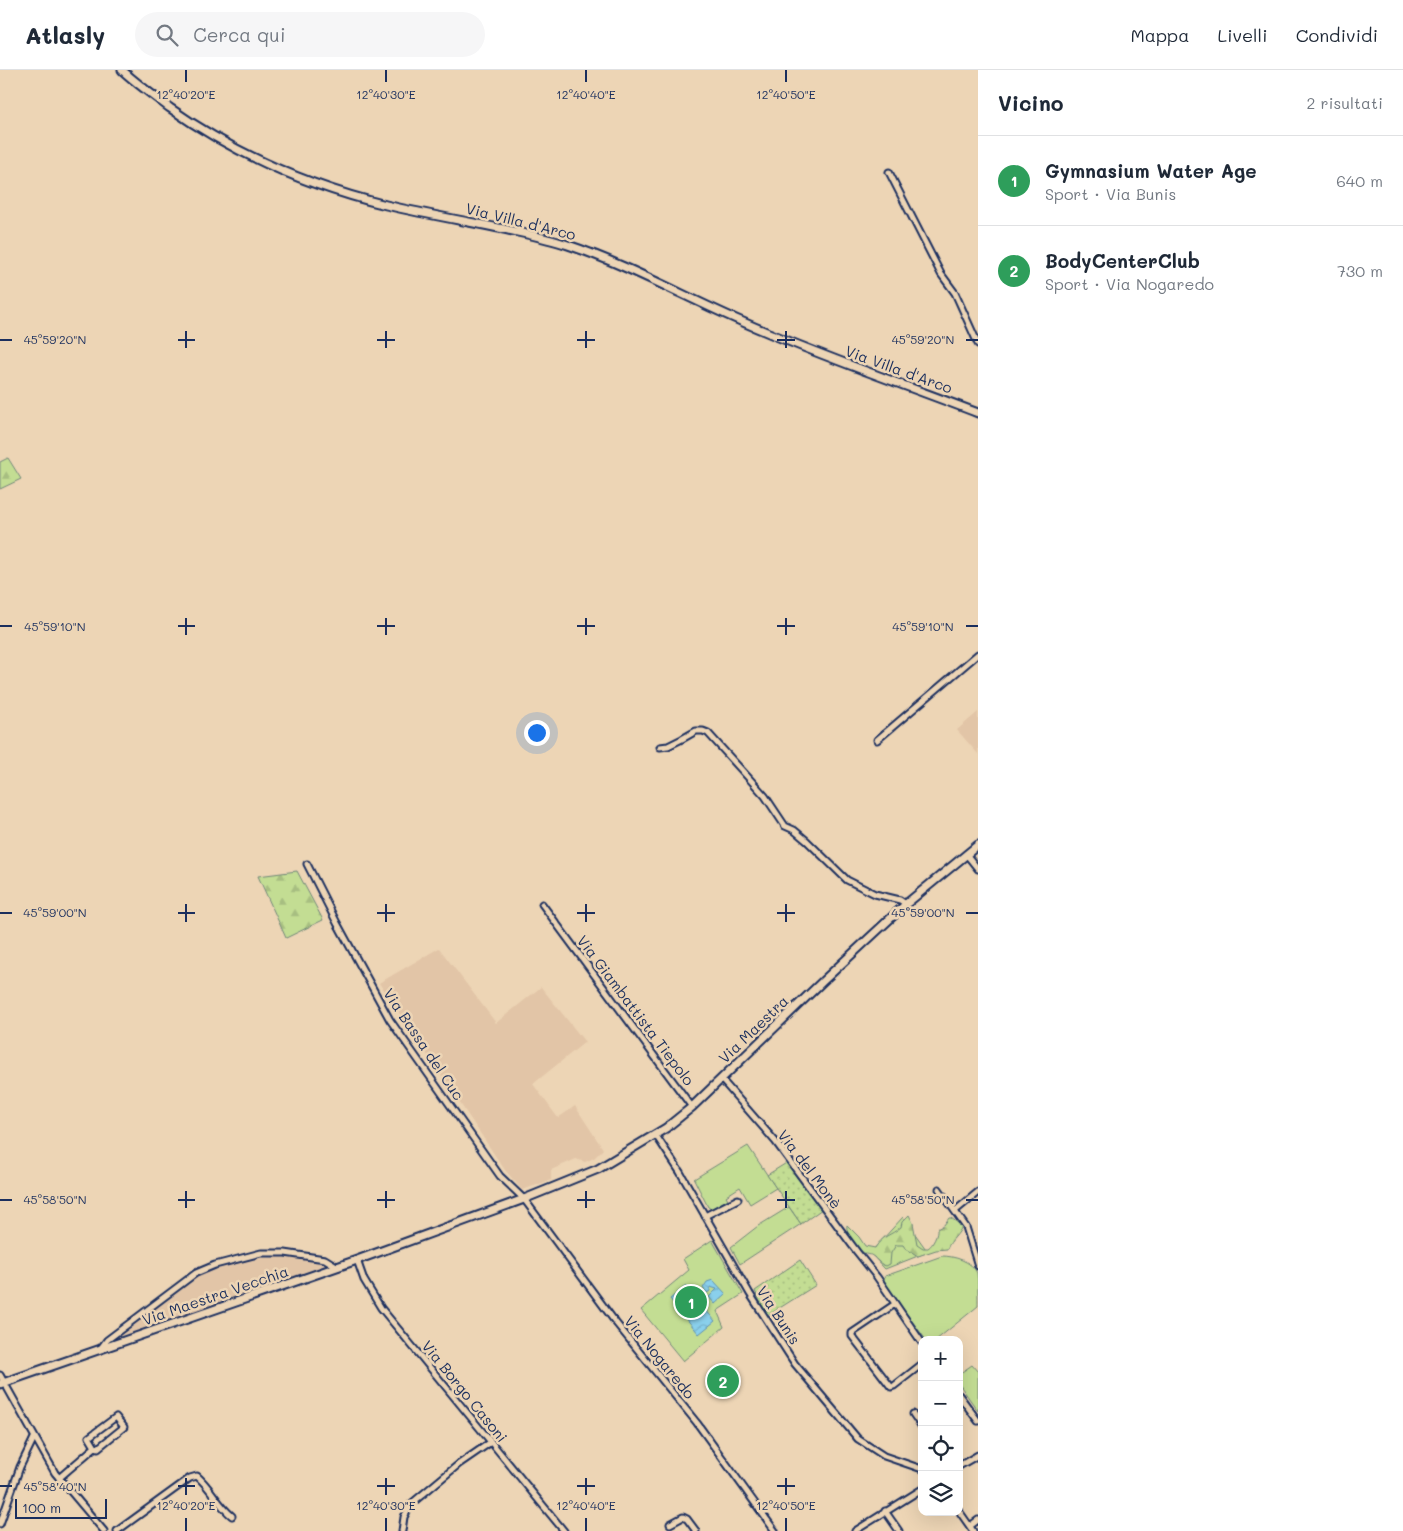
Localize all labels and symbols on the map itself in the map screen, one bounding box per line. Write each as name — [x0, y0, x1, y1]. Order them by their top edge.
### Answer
text: 12°40'20"E — [157, 86, 216, 102]
text: 12°40'30"E — [356, 86, 416, 102]
text: 12°40'40"E — [556, 86, 616, 102]
text: 12°40'50"E — [756, 86, 816, 102]
street label: Via Villa d'Arco — [464, 198, 578, 244]
text: 45°59'20"N — [24, 331, 86, 347]
text: 45°59'20"N — [892, 331, 954, 347]
street label: Via Villa d'Arco — [843, 340, 955, 398]
text: 45°59'10"N — [24, 618, 86, 634]
text: 45°59'10"N — [892, 618, 954, 634]
your location — [524, 720, 550, 746]
text: 45°59'00"N — [23, 904, 87, 920]
text: 45°59'00"N — [891, 904, 955, 920]
street label: Via Giambattista Tiepolo — [573, 931, 699, 1089]
street label: Via Bassa del Cuc — [379, 984, 469, 1104]
street label: Via Maestra — [714, 991, 792, 1067]
street label: Via del Monè — [774, 1125, 846, 1213]
text: 45°58'50"N — [23, 1191, 87, 1207]
text: 45°58'50"N — [891, 1191, 955, 1207]
street label: Via Maestra Vecchia — [139, 1261, 291, 1329]
street label: Via Bunis — [753, 1282, 805, 1348]
pin: 1 — [675, 1283, 707, 1321]
street label: Via Nogaredo — [620, 1311, 700, 1403]
street label: Via Borgo Casoni — [418, 1336, 512, 1446]
pin: 2 — [707, 1362, 739, 1400]
text: 45°58'40"N — [23, 1478, 87, 1494]
scale bar — [15, 1496, 108, 1519]
text: 12°40'20"E — [157, 1497, 216, 1513]
text: 12°40'30"E — [356, 1497, 416, 1513]
text: 12°40'40"E — [556, 1497, 616, 1513]
text: 12°40'50"E — [756, 1497, 816, 1513]

